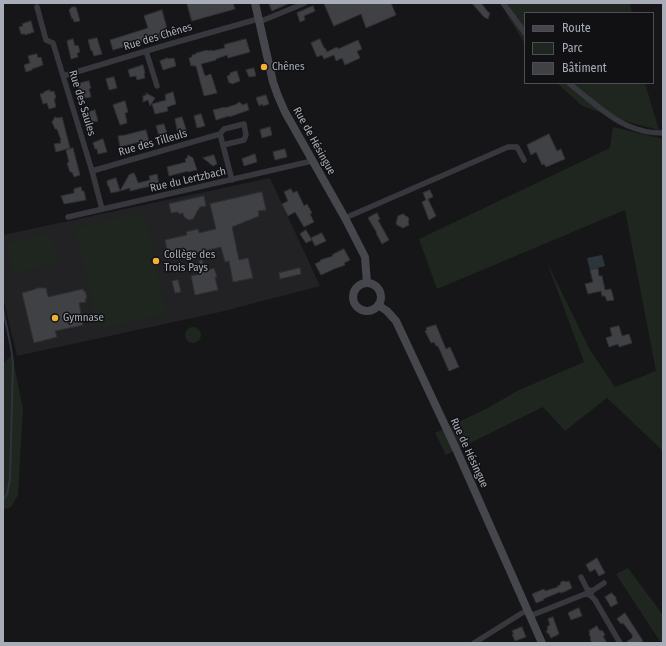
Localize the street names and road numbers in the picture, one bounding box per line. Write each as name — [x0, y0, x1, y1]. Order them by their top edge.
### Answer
street label: Rue des Chênes — [122, 20, 194, 54]
street label: Rue des Saules — [66, 69, 98, 137]
street label: Rue de Hésingue — [290, 105, 338, 177]
street label: Rue des Tilleuls — [117, 127, 189, 159]
street label: Rue du Lertzbach — [149, 165, 227, 195]
street label: Rue de Hésingue — [447, 416, 491, 490]

